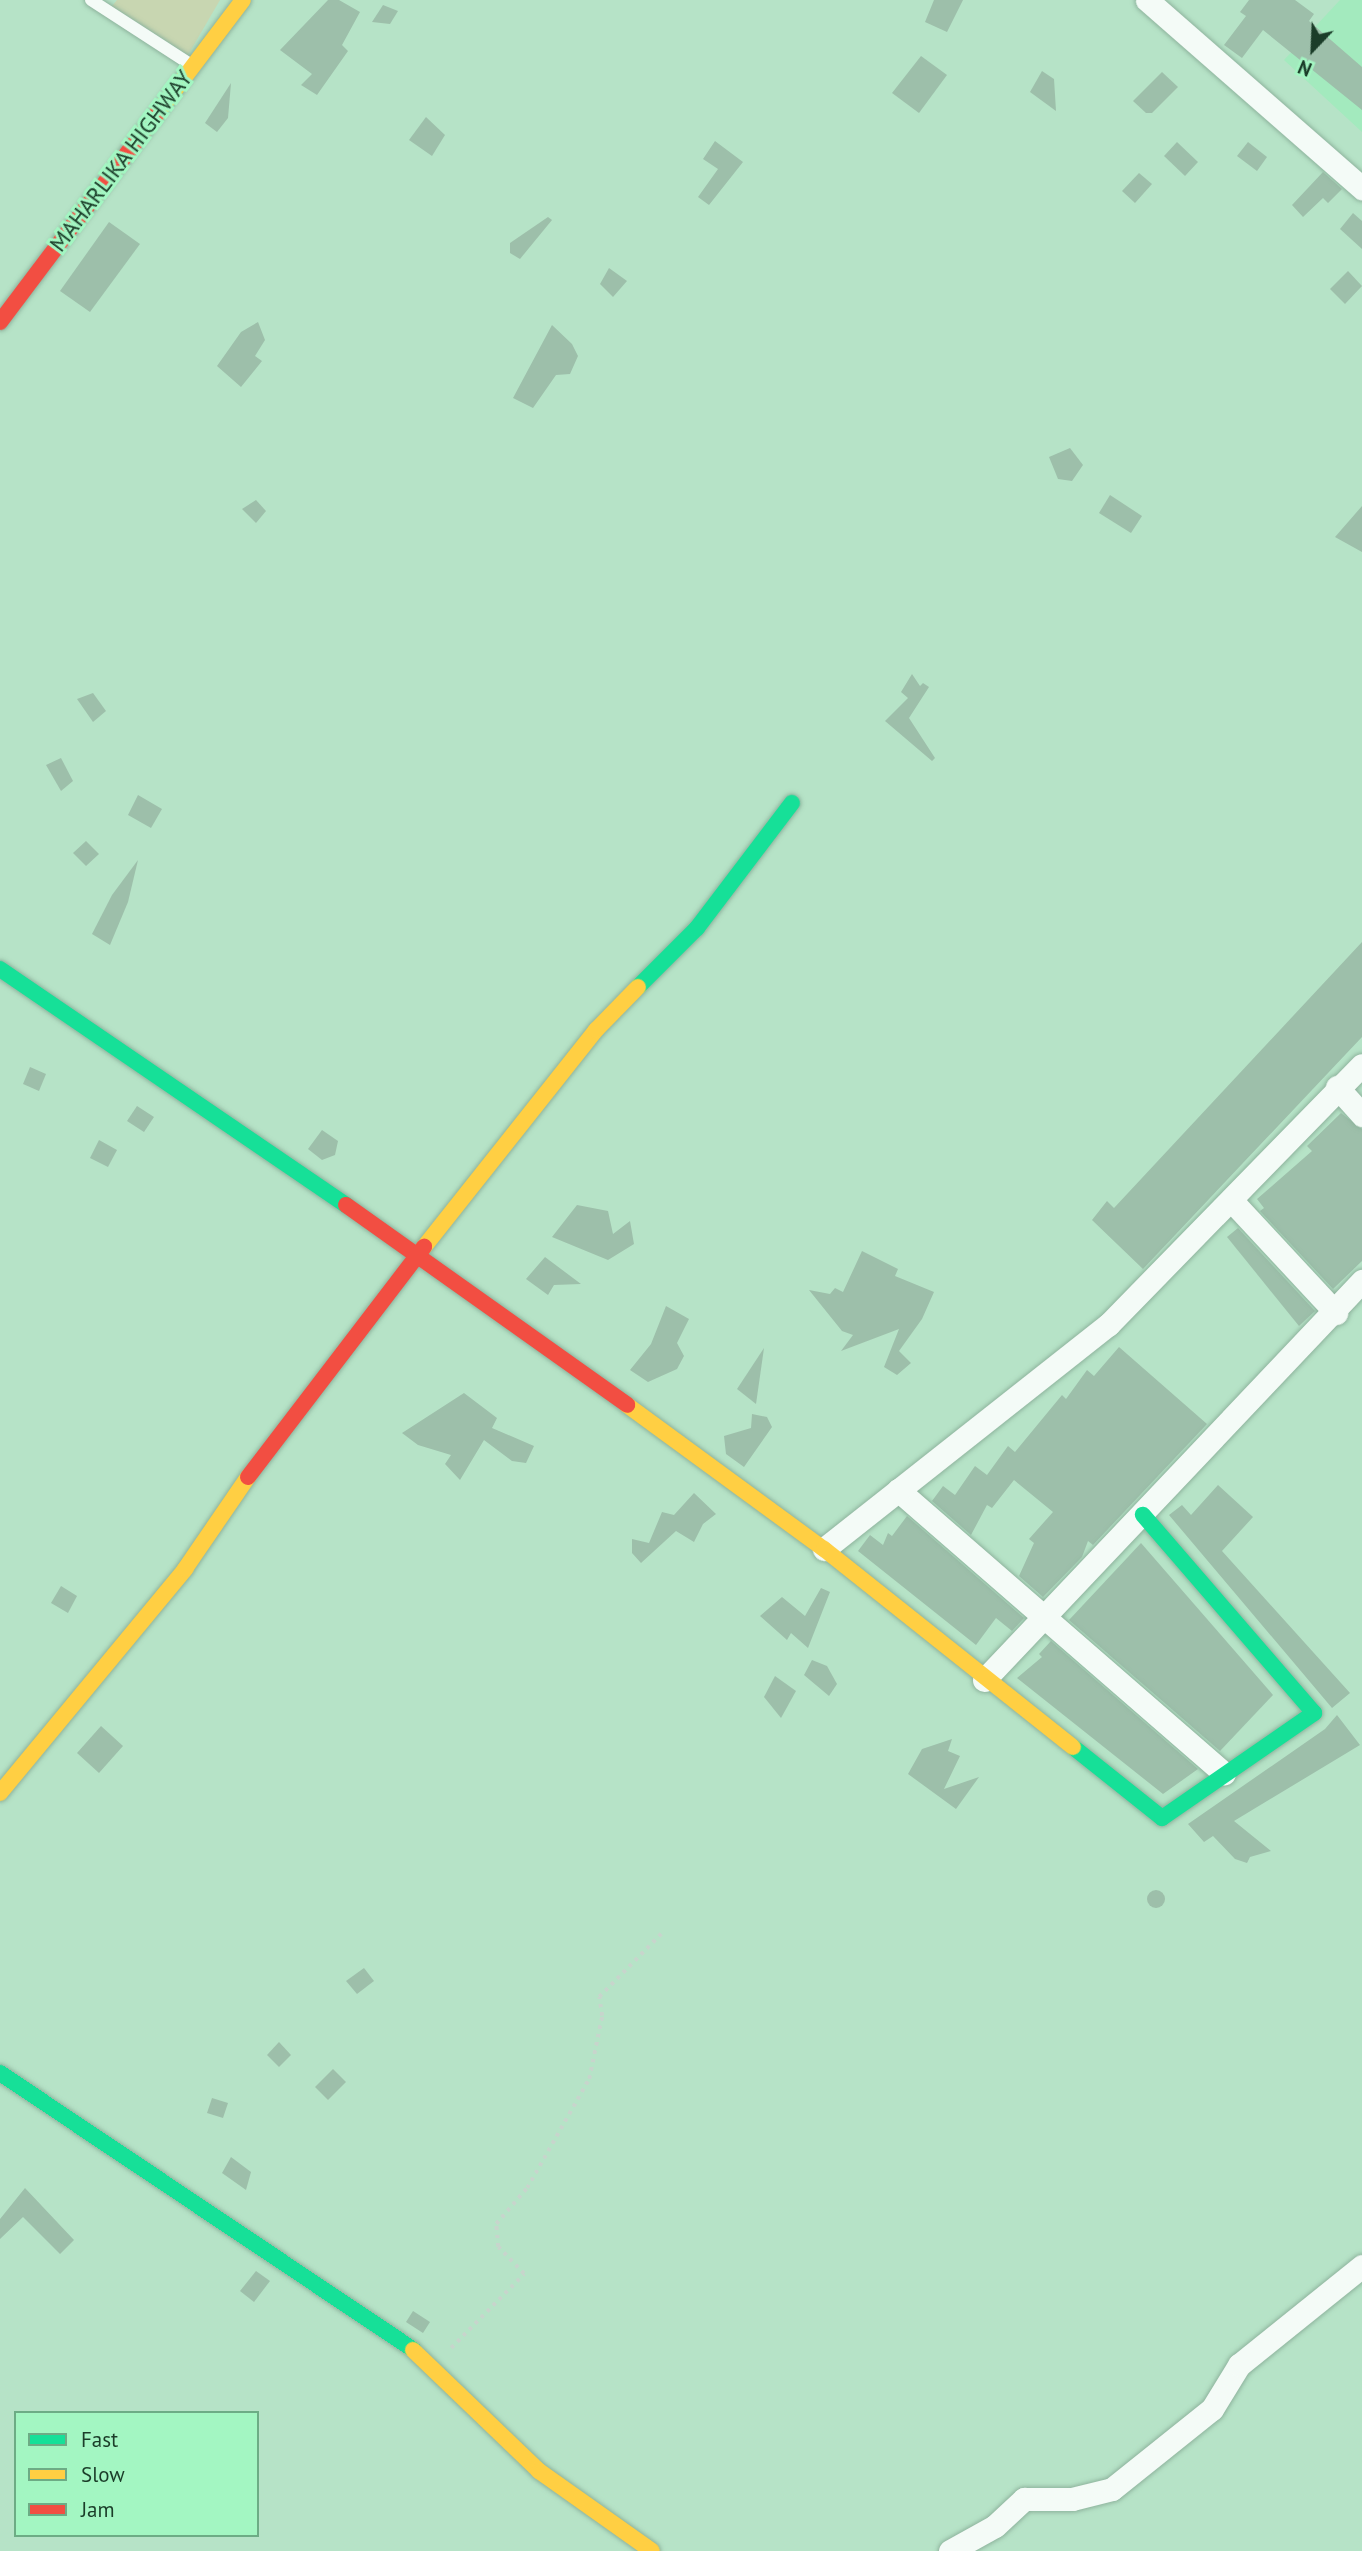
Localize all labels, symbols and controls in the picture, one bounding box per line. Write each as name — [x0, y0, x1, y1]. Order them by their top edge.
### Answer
north arrow — [1278, 14, 1348, 84]
text: N — [1294, 55, 1315, 82]
street label: MAHARLIKA HIGHWAY — [44, 65, 198, 257]
legend — [14, 2411, 259, 2537]
text: Fast — [81, 2426, 118, 2453]
text: Slow — [81, 2461, 125, 2488]
text: Jam — [81, 2496, 115, 2523]

